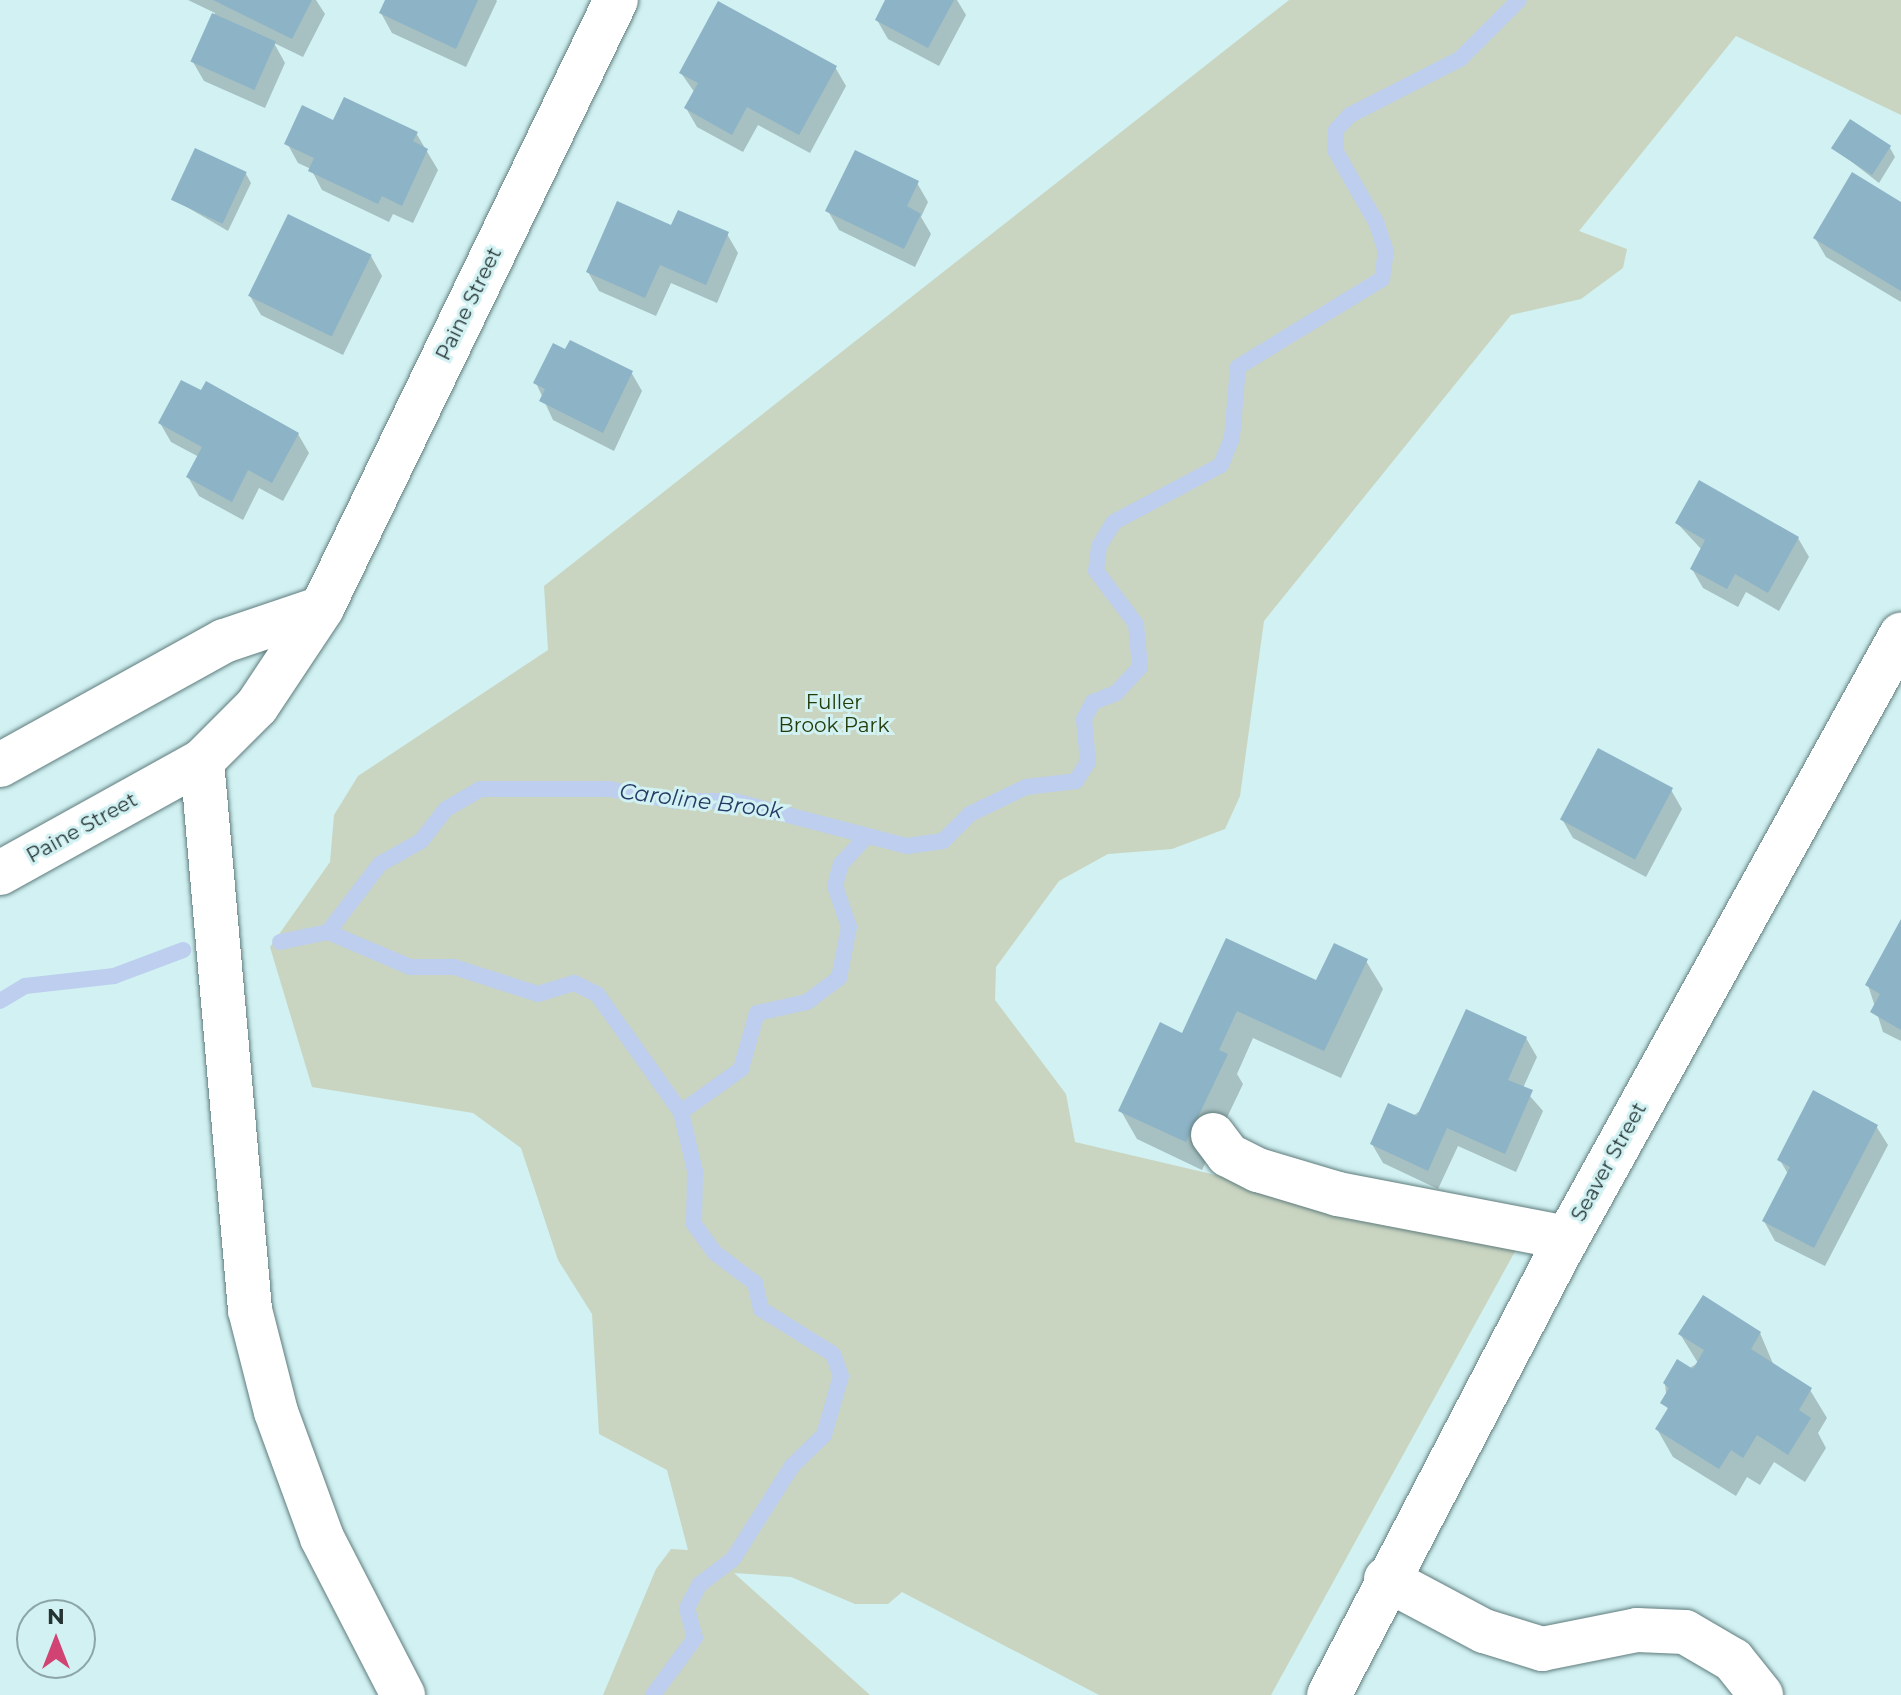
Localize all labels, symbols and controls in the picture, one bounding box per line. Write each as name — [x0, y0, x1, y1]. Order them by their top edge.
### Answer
street label: Paine Street — [431, 244, 507, 364]
park label: Fuller Brook Park — [779, 691, 889, 738]
water label: Caroline Brook — [618, 778, 784, 824]
street label: Paine Street — [23, 788, 141, 868]
street label: Seaver Street — [1567, 1098, 1651, 1226]
north arrow — [16, 1599, 96, 1679]
text: N — [47, 1603, 65, 1630]

